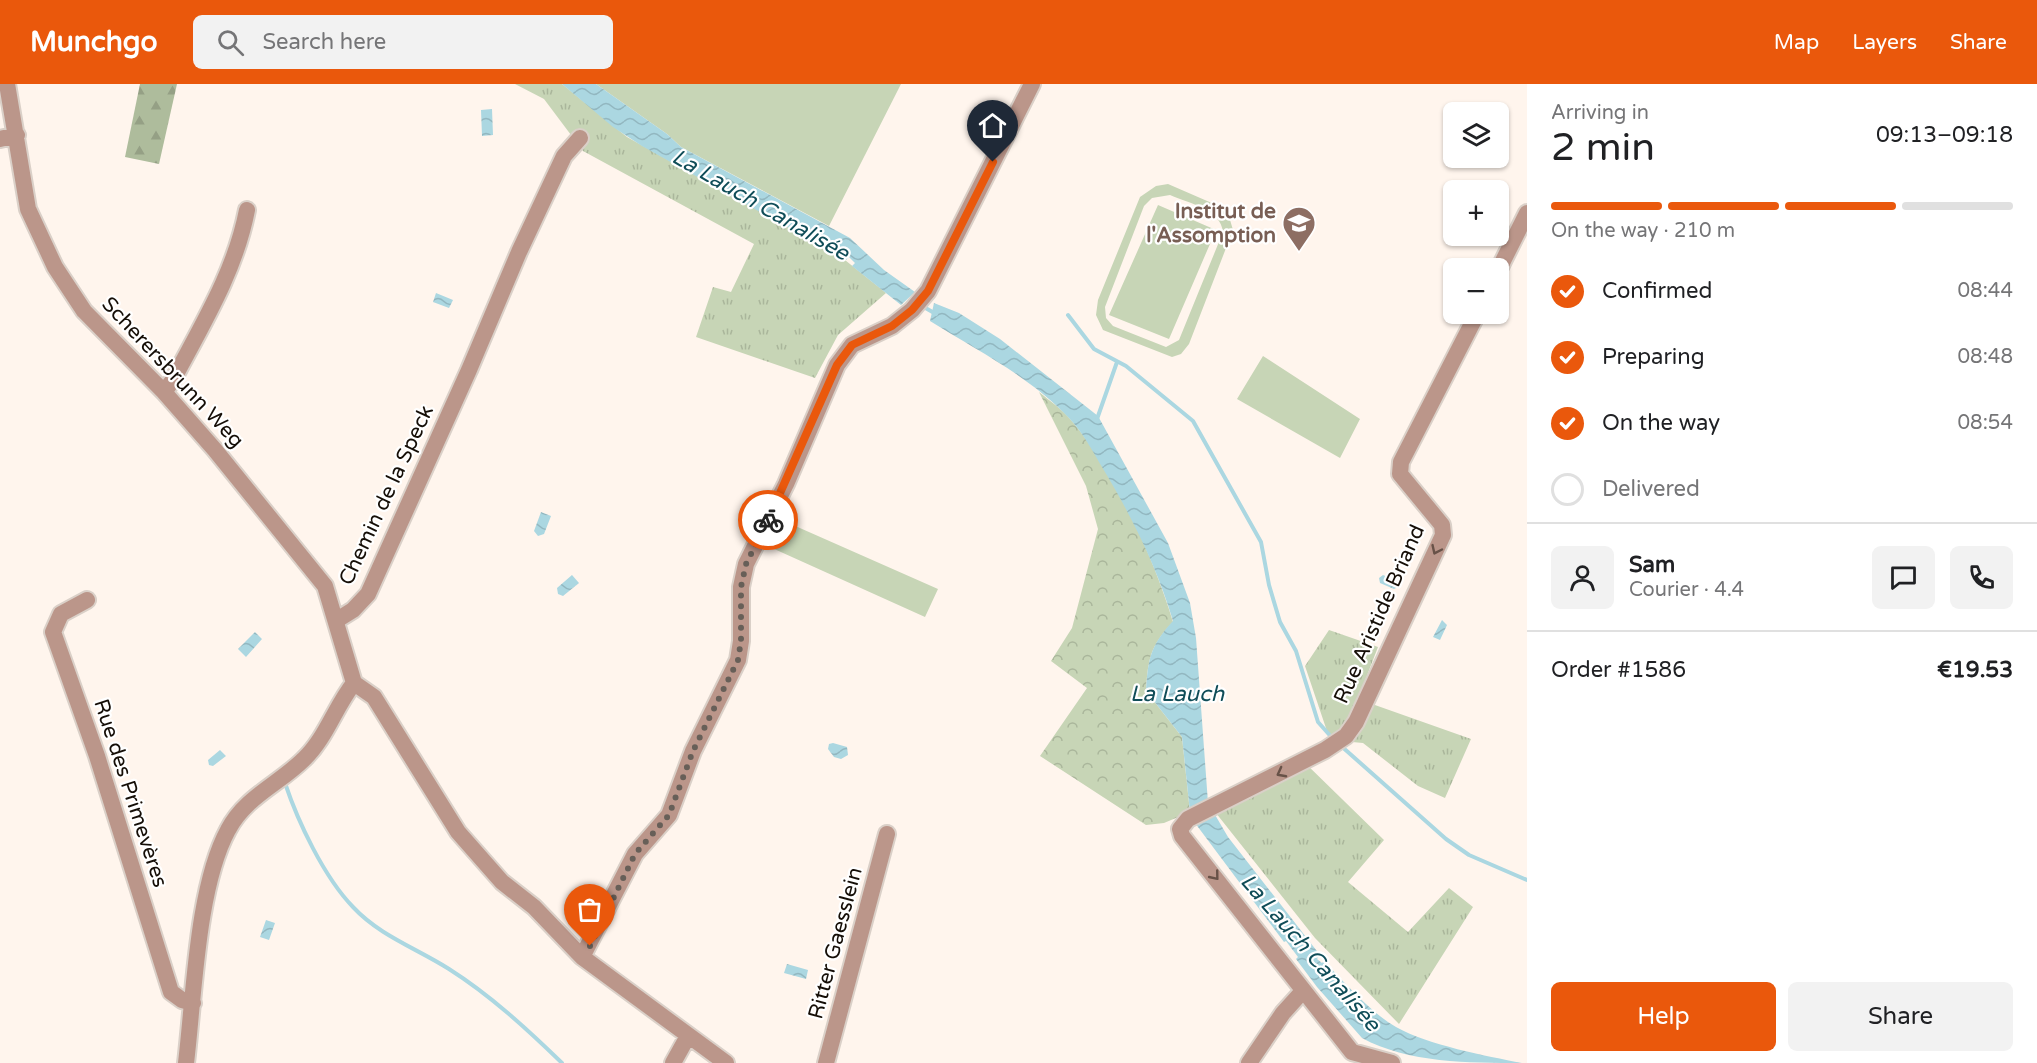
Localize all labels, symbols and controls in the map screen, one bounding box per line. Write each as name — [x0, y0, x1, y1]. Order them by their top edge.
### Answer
search box — [193, 15, 613, 69]
text: Munchgo — [30, 25, 157, 59]
icon: search — [214, 26, 247, 59]
text: Search here — [262, 29, 386, 55]
text: Map — [1774, 30, 1819, 55]
text: Layers — [1852, 30, 1917, 55]
text: Share — [1950, 30, 2007, 55]
pin — [967, 100, 1018, 162]
text: Arriving in — [1551, 101, 1649, 125]
map controls — [1443, 102, 1509, 324]
button: layers — [1443, 102, 1509, 168]
icon: home — [976, 109, 1009, 142]
text: 09:13–09:18 — [1876, 122, 2013, 148]
text: 2 min — [1551, 124, 1655, 171]
water label: La Lauch Canalisée — [667, 144, 855, 267]
button: + — [1443, 180, 1509, 246]
place label: Institut de l'Assomption — [1146, 199, 1276, 248]
school or university icon: Institut de l'Assomption — [1281, 205, 1317, 252]
text: On the way · 210 m — [1551, 219, 1735, 243]
button: − — [1443, 258, 1509, 324]
icon: check — [1551, 275, 1584, 308]
text: Confirmed — [1602, 278, 1712, 304]
text: 08:44 — [1958, 279, 2013, 303]
street label: Scherersbrunn Weg — [96, 292, 249, 453]
icon: check — [1551, 341, 1584, 374]
text: Preparing — [1602, 344, 1705, 370]
text: 08:48 — [1958, 345, 2013, 369]
street label: Chemin de la Speck — [334, 401, 439, 589]
icon: check — [1551, 407, 1584, 440]
text: On the way — [1602, 410, 1720, 436]
text: 08:54 — [1958, 411, 2013, 435]
text: Delivered — [1602, 476, 1700, 502]
courier — [738, 490, 798, 550]
icon: bike — [752, 504, 785, 537]
street label: Rue Aristide Briand — [1329, 521, 1430, 708]
one-way arrow — [1431, 544, 1443, 555]
button: person — [1551, 546, 1614, 609]
button: chat — [1872, 546, 1935, 609]
button: phone — [1950, 546, 2013, 609]
text: Sam — [1629, 552, 1675, 578]
text: Courier · 4.4 — [1629, 578, 1744, 602]
text: Order #1586 — [1551, 657, 1686, 683]
text: €19.53 — [1937, 657, 2013, 683]
water label: La Lauch — [1130, 681, 1225, 707]
street label: Rue des Primevères — [88, 696, 173, 891]
one-way arrow — [1277, 766, 1287, 777]
street label: Ritter Gaesslein — [803, 864, 868, 1022]
one-way arrow — [1207, 869, 1218, 880]
water label: La Lauch Canalisée — [1235, 869, 1387, 1038]
pin — [564, 884, 615, 946]
icon: bag — [573, 893, 606, 926]
button: Help — [1551, 982, 1776, 1051]
button: Share — [1788, 982, 2013, 1051]

